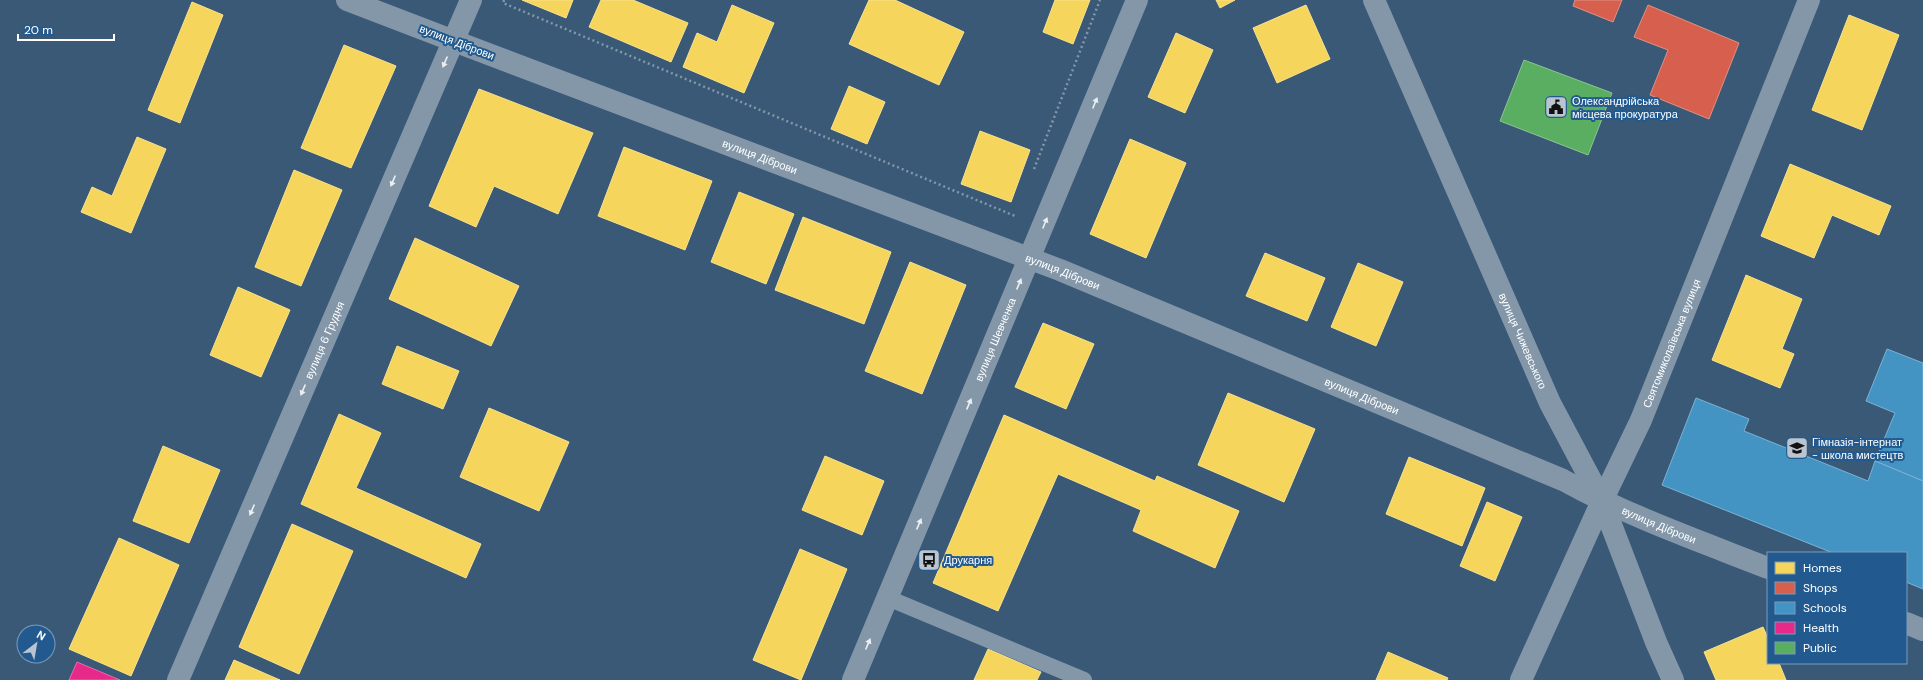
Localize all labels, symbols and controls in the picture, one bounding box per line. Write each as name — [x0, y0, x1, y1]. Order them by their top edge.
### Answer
scale bar — [18, 16, 114, 42]
street label: вулиця Діброви — [418, 21, 496, 63]
text: 20 m — [24, 22, 53, 38]
one-way arrow — [442, 56, 448, 67]
public building icon: Олександрійська місцева прокуратура — [1543, 94, 1569, 120]
place label: Олександрійська місцева прокуратура — [1572, 94, 1679, 121]
one-way arrow — [1092, 96, 1098, 108]
street label: вулиця Діброви — [720, 136, 799, 177]
one-way arrow — [390, 175, 397, 187]
one-way arrow — [1042, 217, 1048, 228]
street label: вулиця Діброви — [1023, 251, 1102, 293]
street label: Святомиколаївська вулиця — [1640, 277, 1704, 410]
one-way arrow — [1016, 279, 1022, 290]
street label: вулиця Чижевського — [1496, 291, 1550, 391]
street label: вулиця Шевченка — [972, 295, 1019, 383]
street label: вулиця 6 Грудня — [301, 299, 347, 381]
street label: вулиця Діброви — [1323, 374, 1401, 418]
one-way arrow — [300, 385, 306, 396]
one-way arrow — [966, 399, 972, 410]
school or university icon: Гімназія-інтернат - школа мистецтв — [1784, 435, 1810, 461]
place label: Гімназія-інтернат - школа мистецтв — [1812, 435, 1904, 462]
street label: вулиця Діброви — [1620, 503, 1698, 547]
one-way arrow — [248, 504, 254, 516]
one-way arrow — [916, 518, 922, 530]
bus stop icon: Друкарня — [916, 547, 942, 573]
legend — [1767, 552, 1907, 664]
place label: Друкарня — [944, 553, 992, 567]
text: Homes — [1803, 560, 1842, 576]
text: Shops — [1803, 580, 1838, 596]
text: Schools — [1803, 600, 1847, 616]
text: Health — [1803, 620, 1839, 636]
north arrow — [16, 624, 56, 664]
text: N — [34, 627, 48, 643]
one-way arrow — [865, 638, 872, 650]
text: Public — [1803, 640, 1837, 656]

